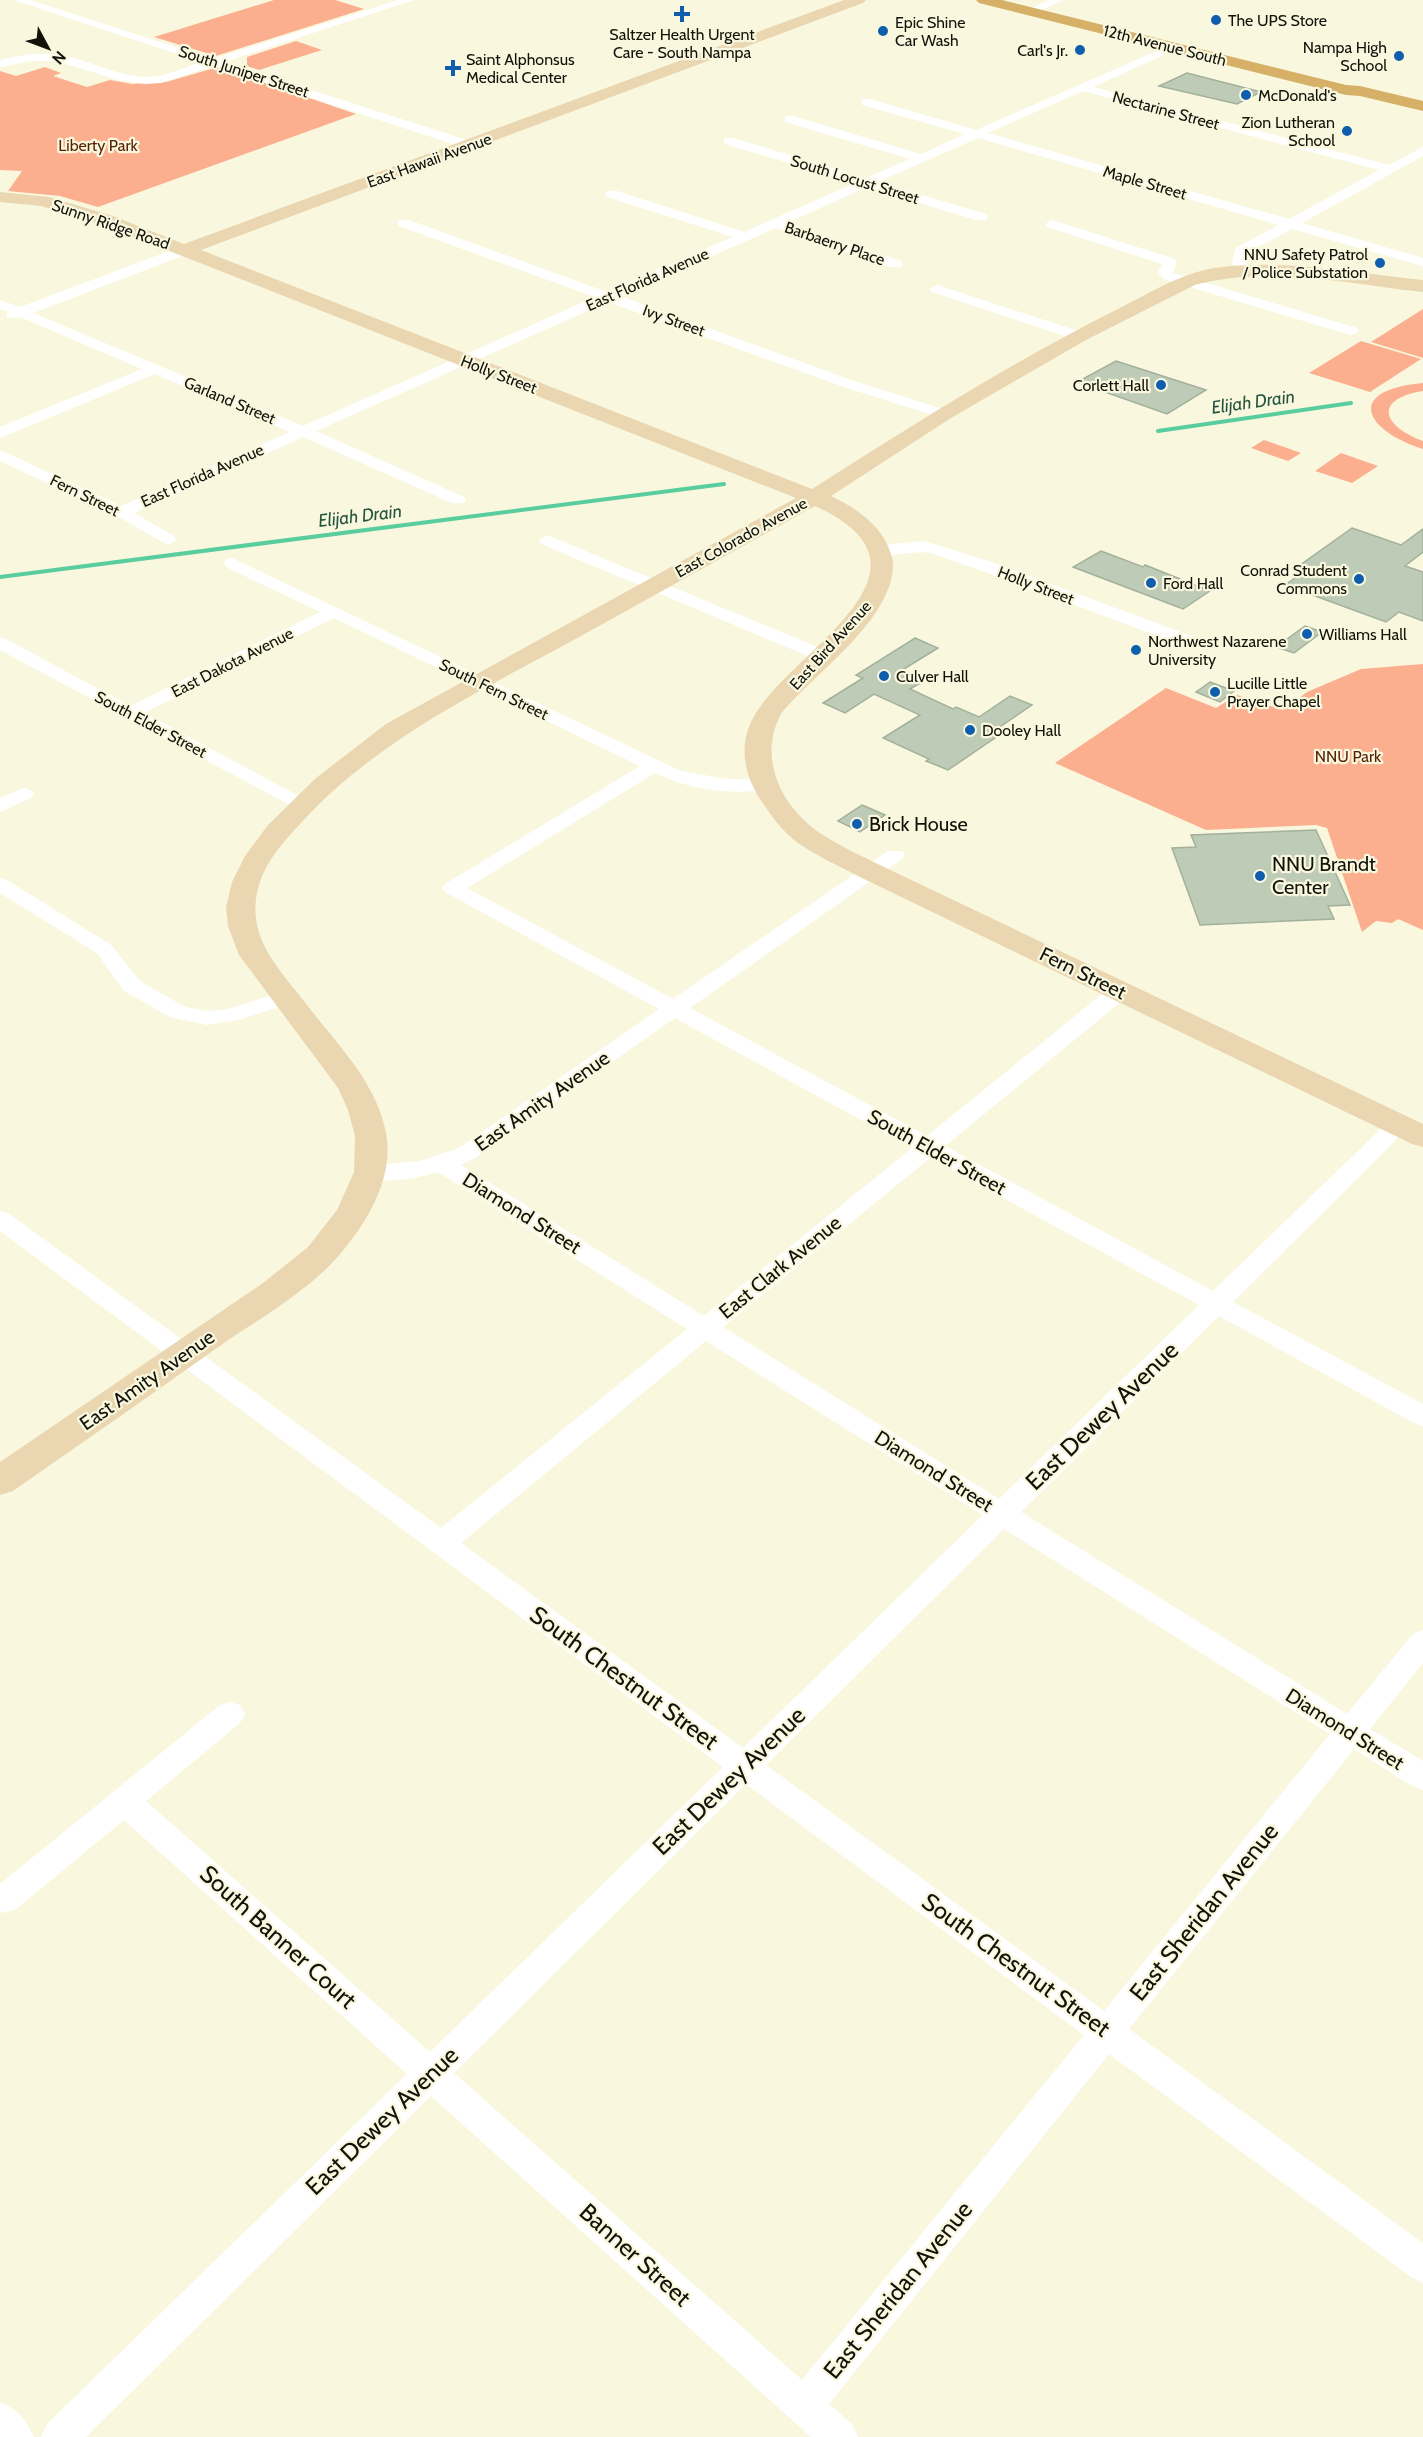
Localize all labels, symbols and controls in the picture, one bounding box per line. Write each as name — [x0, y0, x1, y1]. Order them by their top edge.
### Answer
marker: Saltzer Health Urgent Care - South Nampa — [673, 5, 691, 23]
place label: The UPS Store — [1228, 11, 1327, 30]
place label: Epic Shine Car Wash — [895, 13, 965, 50]
marker: The UPS Store — [1209, 13, 1223, 27]
north arrow — [18, 18, 78, 78]
street label: 12th Avenue South — [1101, 21, 1228, 70]
marker: Epic Shine Car Wash — [876, 24, 890, 38]
place label: Saltzer Health Urgent Care - South Nampa — [609, 25, 755, 62]
place label: Nampa High School — [1303, 38, 1387, 75]
street label: South Juniper Street — [176, 41, 312, 102]
place label: Carl's Jr. — [1017, 41, 1068, 60]
marker: Carl's Jr. — [1073, 43, 1087, 57]
text: N — [48, 47, 70, 68]
marker: Nampa High School — [1392, 49, 1406, 63]
place label: Saint Alphonsus Medical Center — [466, 50, 575, 87]
marker: Saint Alphonsus Medical Center — [444, 59, 462, 77]
place label: McDonald's — [1258, 86, 1337, 105]
street label: Nectarine Street — [1110, 87, 1222, 134]
marker: McDonald's — [1239, 88, 1253, 102]
place label: Zion Lutheran School — [1241, 113, 1335, 150]
marker: Zion Lutheran School — [1340, 124, 1354, 138]
street label: East Hawaii Avenue — [364, 129, 494, 192]
park label: Liberty Park — [58, 136, 139, 155]
street label: South Locust Street — [788, 151, 922, 208]
street label: Maple Street — [1101, 161, 1189, 204]
street label: Sunny Ridge Road — [49, 195, 172, 254]
street label: Barbaerry Place — [782, 217, 887, 269]
street label: East Florida Avenue — [583, 244, 712, 315]
place label: NNU Safety Patrol / Police Substation — [1242, 245, 1368, 282]
marker: NNU Safety Patrol / Police Substation — [1373, 256, 1387, 270]
street label: Ivy Street — [640, 300, 708, 341]
street label: Holly Street — [458, 351, 540, 398]
street label: Garland Street — [181, 373, 279, 428]
place label: Corlett Hall — [1073, 376, 1149, 395]
marker: Corlett Hall — [1154, 378, 1168, 392]
water label: Elijah Drain — [1210, 385, 1296, 419]
street label: East Florida Avenue — [138, 440, 267, 511]
street label: Fern Street — [47, 471, 123, 521]
street label: East Colorado Avenue — [672, 493, 810, 582]
water label: Elijah Drain — [317, 500, 403, 532]
place label: Conrad Student Commons — [1240, 561, 1348, 598]
street label: Holly Street — [995, 562, 1077, 609]
marker: Conrad Student Commons — [1352, 572, 1366, 586]
place label: Ford Hall — [1163, 574, 1223, 593]
marker: Ford Hall — [1144, 576, 1158, 590]
street label: East Bird Avenue — [785, 597, 875, 694]
street label: East Dakota Avenue — [168, 624, 296, 701]
place label: Williams Hall — [1319, 625, 1407, 644]
marker: Williams Hall — [1300, 627, 1314, 641]
place label: Northwest Nazarene University — [1148, 632, 1286, 669]
marker: Northwest Nazarene University — [1129, 643, 1143, 657]
street label: South Fern Street — [436, 655, 552, 724]
place label: Culver Hall — [896, 667, 969, 686]
marker: Culver Hall — [877, 669, 891, 683]
place label: Lucille Little Prayer Chapel — [1227, 674, 1320, 711]
marker: Lucille Little Prayer Chapel — [1208, 685, 1222, 699]
street label: South Elder Street — [92, 687, 210, 762]
place label: Dooley Hall — [982, 721, 1061, 740]
marker: Dooley Hall — [963, 723, 977, 737]
park label: NNU Park — [1315, 747, 1382, 766]
place label: Brick House — [869, 812, 968, 836]
marker: Brick House — [850, 817, 864, 831]
place label: NNU Brandt Center — [1272, 852, 1376, 899]
marker: NNU Brandt Center — [1253, 869, 1267, 883]
street label: Fern Street — [1036, 942, 1130, 1004]
street label: East Amity Avenue — [470, 1046, 614, 1156]
street label: South Elder Street — [864, 1104, 1011, 1200]
street label: Diamond Street — [458, 1167, 586, 1259]
street label: East Clark Avenue — [714, 1210, 846, 1324]
street label: East Amity Avenue — [75, 1325, 219, 1435]
street label: East Dewey Avenue — [1019, 1335, 1184, 1496]
street label: Diamond Street — [870, 1425, 998, 1517]
street label: South Chestnut Street — [525, 1600, 724, 1756]
street label: Diamond Street — [1281, 1683, 1409, 1775]
street label: East Dewey Avenue — [646, 1700, 811, 1861]
street label: East Sheridan Avenue — [1123, 1817, 1284, 2006]
street label: South Banner Court — [194, 1859, 362, 2014]
street label: South Chestnut Street — [917, 1887, 1116, 2043]
street label: East Dewey Avenue — [299, 2040, 464, 2201]
street label: East Sheridan Avenue — [817, 2195, 978, 2384]
street label: Banner Street — [574, 2197, 697, 2312]

